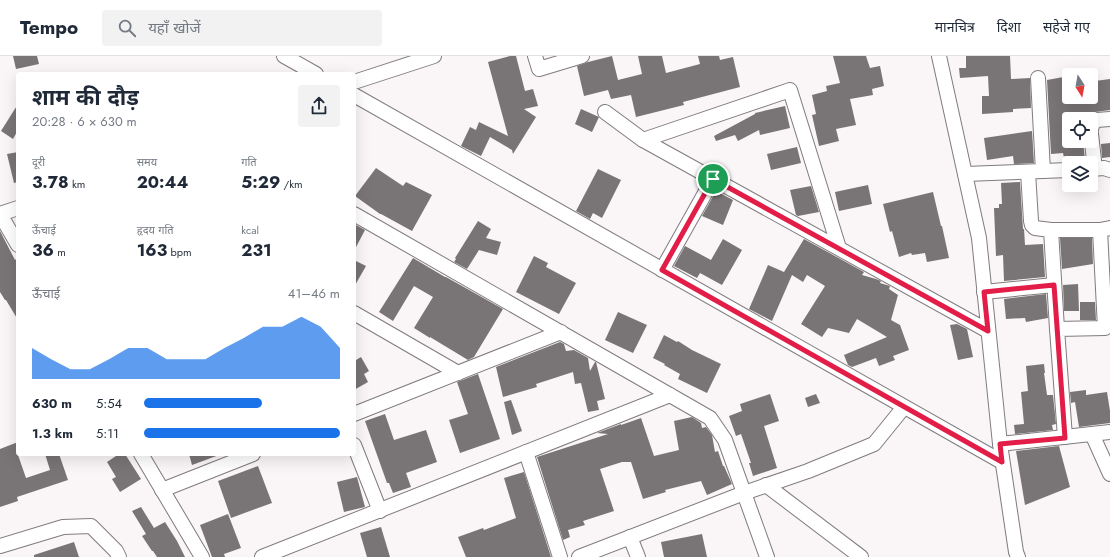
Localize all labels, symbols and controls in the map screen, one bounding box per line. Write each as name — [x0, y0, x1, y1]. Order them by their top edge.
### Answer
search box — [102, 10, 382, 46]
text: Tempo — [20, 14, 78, 41]
icon: search — [116, 17, 138, 39]
text: यहाँ खोजें — [148, 17, 201, 39]
text: मानचित्र — [935, 17, 975, 37]
text: दिशा — [997, 17, 1021, 37]
text: सहेजे गए — [1043, 17, 1090, 37]
north arrow — [1062, 68, 1098, 104]
map controls — [1062, 68, 1098, 192]
text: शाम की दौड़ — [32, 81, 139, 113]
button: share — [298, 85, 340, 127]
text: 20:28 · 6 × 630 m — [32, 112, 137, 131]
button: locate — [1062, 112, 1098, 148]
text: दूरी — [32, 154, 45, 170]
text: समय — [137, 154, 157, 170]
text: गति — [241, 154, 257, 170]
button: layers — [1062, 156, 1098, 192]
pin — [696, 162, 730, 196]
icon: arrive — [702, 168, 724, 190]
text: 3.78 — [32, 170, 69, 194]
text: 20:44 — [137, 170, 188, 194]
text: 5:29 — [241, 170, 280, 194]
text: km — [69, 176, 85, 192]
text: /km — [280, 176, 303, 192]
text: ऊँचाई — [32, 222, 56, 238]
text: हृदय गति — [137, 222, 174, 238]
text: kcal — [241, 222, 259, 238]
text: 36 — [32, 238, 54, 262]
text: 163 — [137, 238, 167, 262]
text: 231 — [241, 238, 272, 262]
text: m — [54, 244, 66, 260]
text: bpm — [167, 244, 192, 260]
text: ऊँचाई — [32, 284, 60, 303]
text: 41–46 m — [288, 284, 340, 303]
text: 630 m — [32, 394, 72, 413]
text: 5:54 — [96, 394, 122, 413]
text: 1.3 km — [32, 424, 73, 443]
text: 5:11 — [96, 424, 119, 443]

